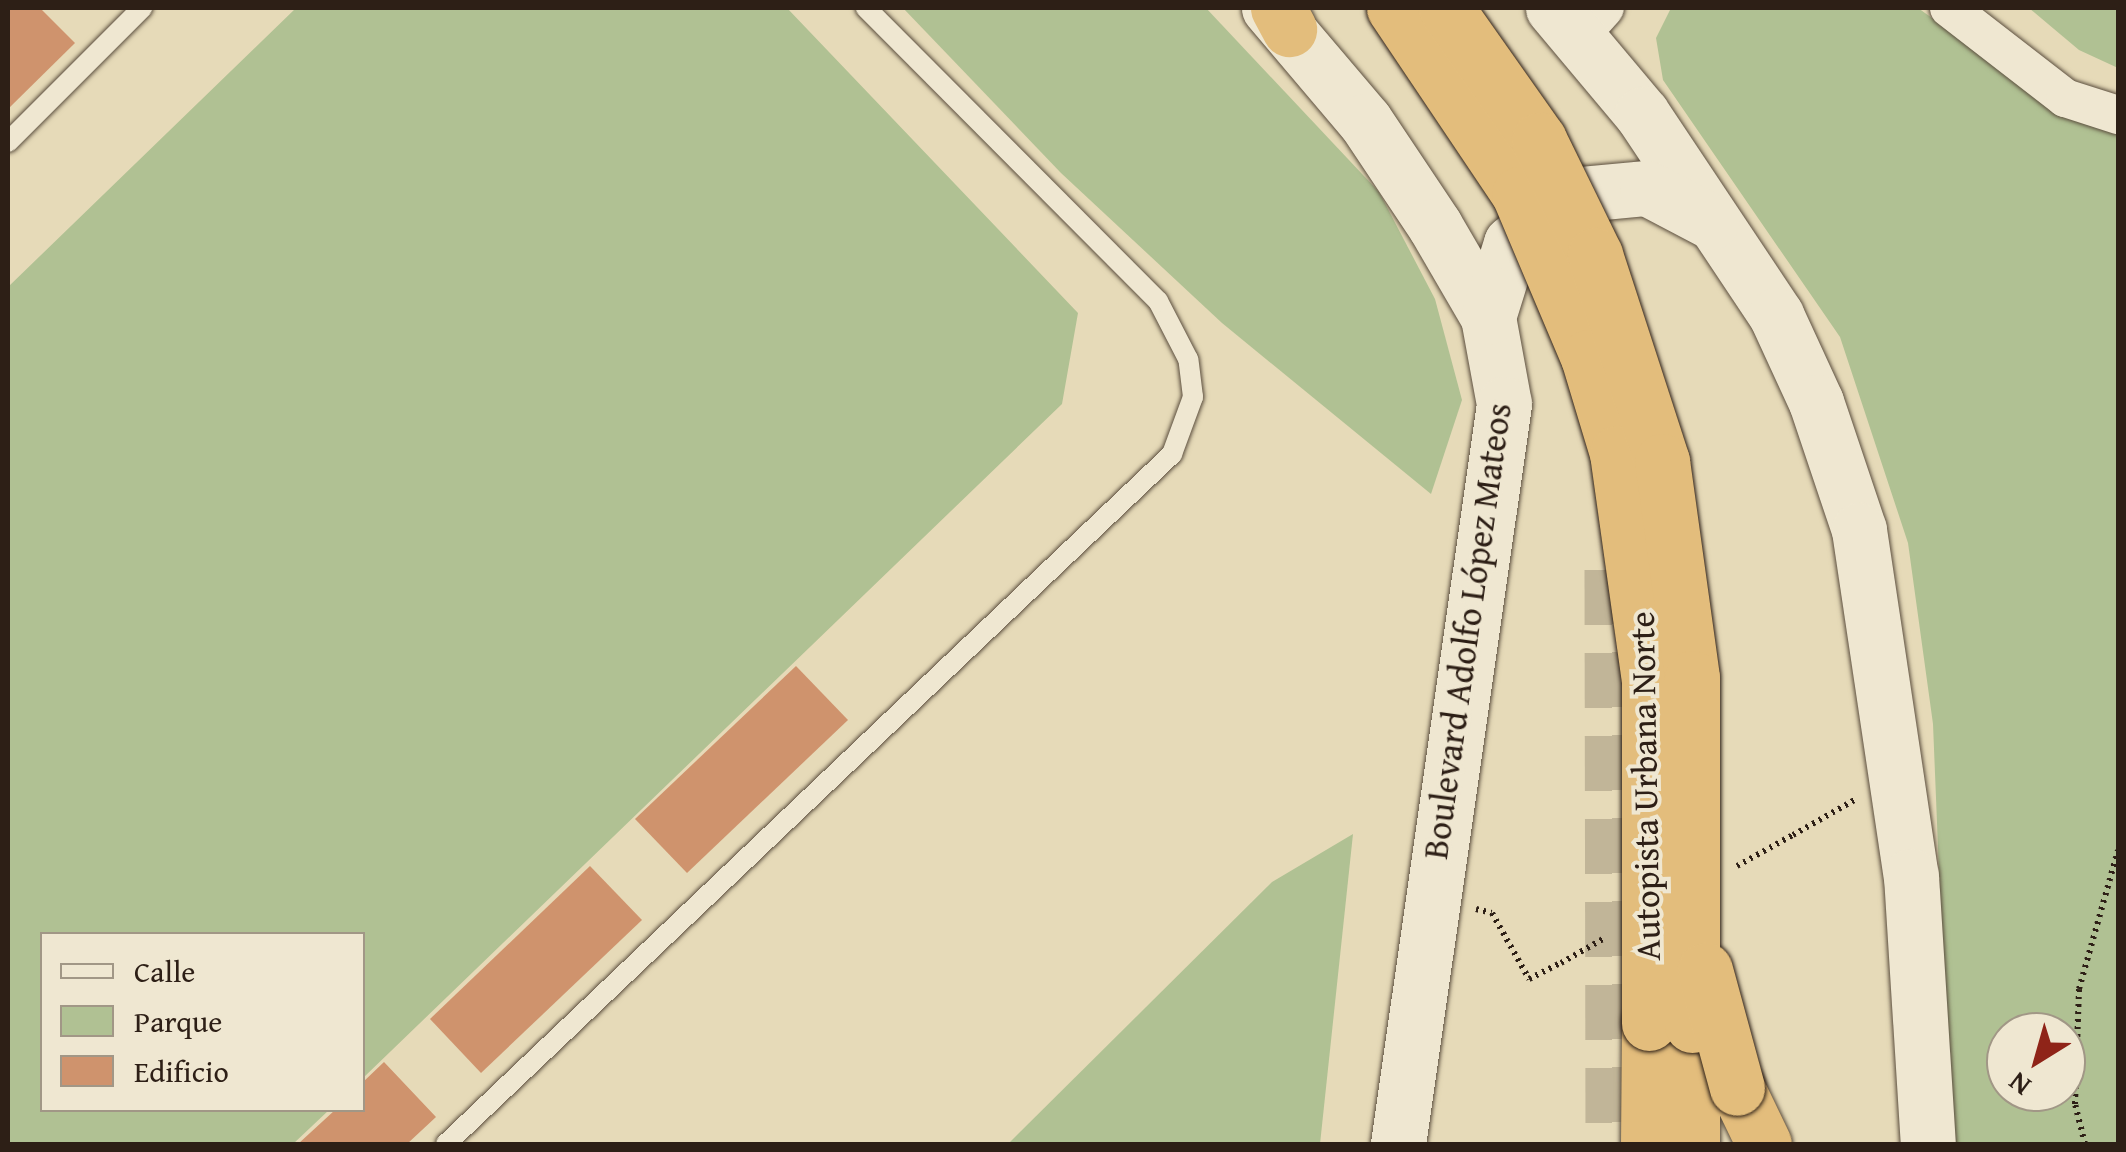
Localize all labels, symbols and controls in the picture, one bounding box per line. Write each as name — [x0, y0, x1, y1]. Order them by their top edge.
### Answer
street label: Boulevard Adolfo López Mateos — [1414, 400, 1520, 862]
street label: Autopista Urbana Norte — [1621, 611, 1669, 961]
legend — [40, 932, 365, 1112]
text: Calle — [134, 949, 195, 993]
text: Parque — [134, 999, 222, 1043]
north arrow — [1986, 1012, 2086, 1112]
text: Edificio — [134, 1049, 229, 1093]
text: N — [1999, 1063, 2039, 1107]

